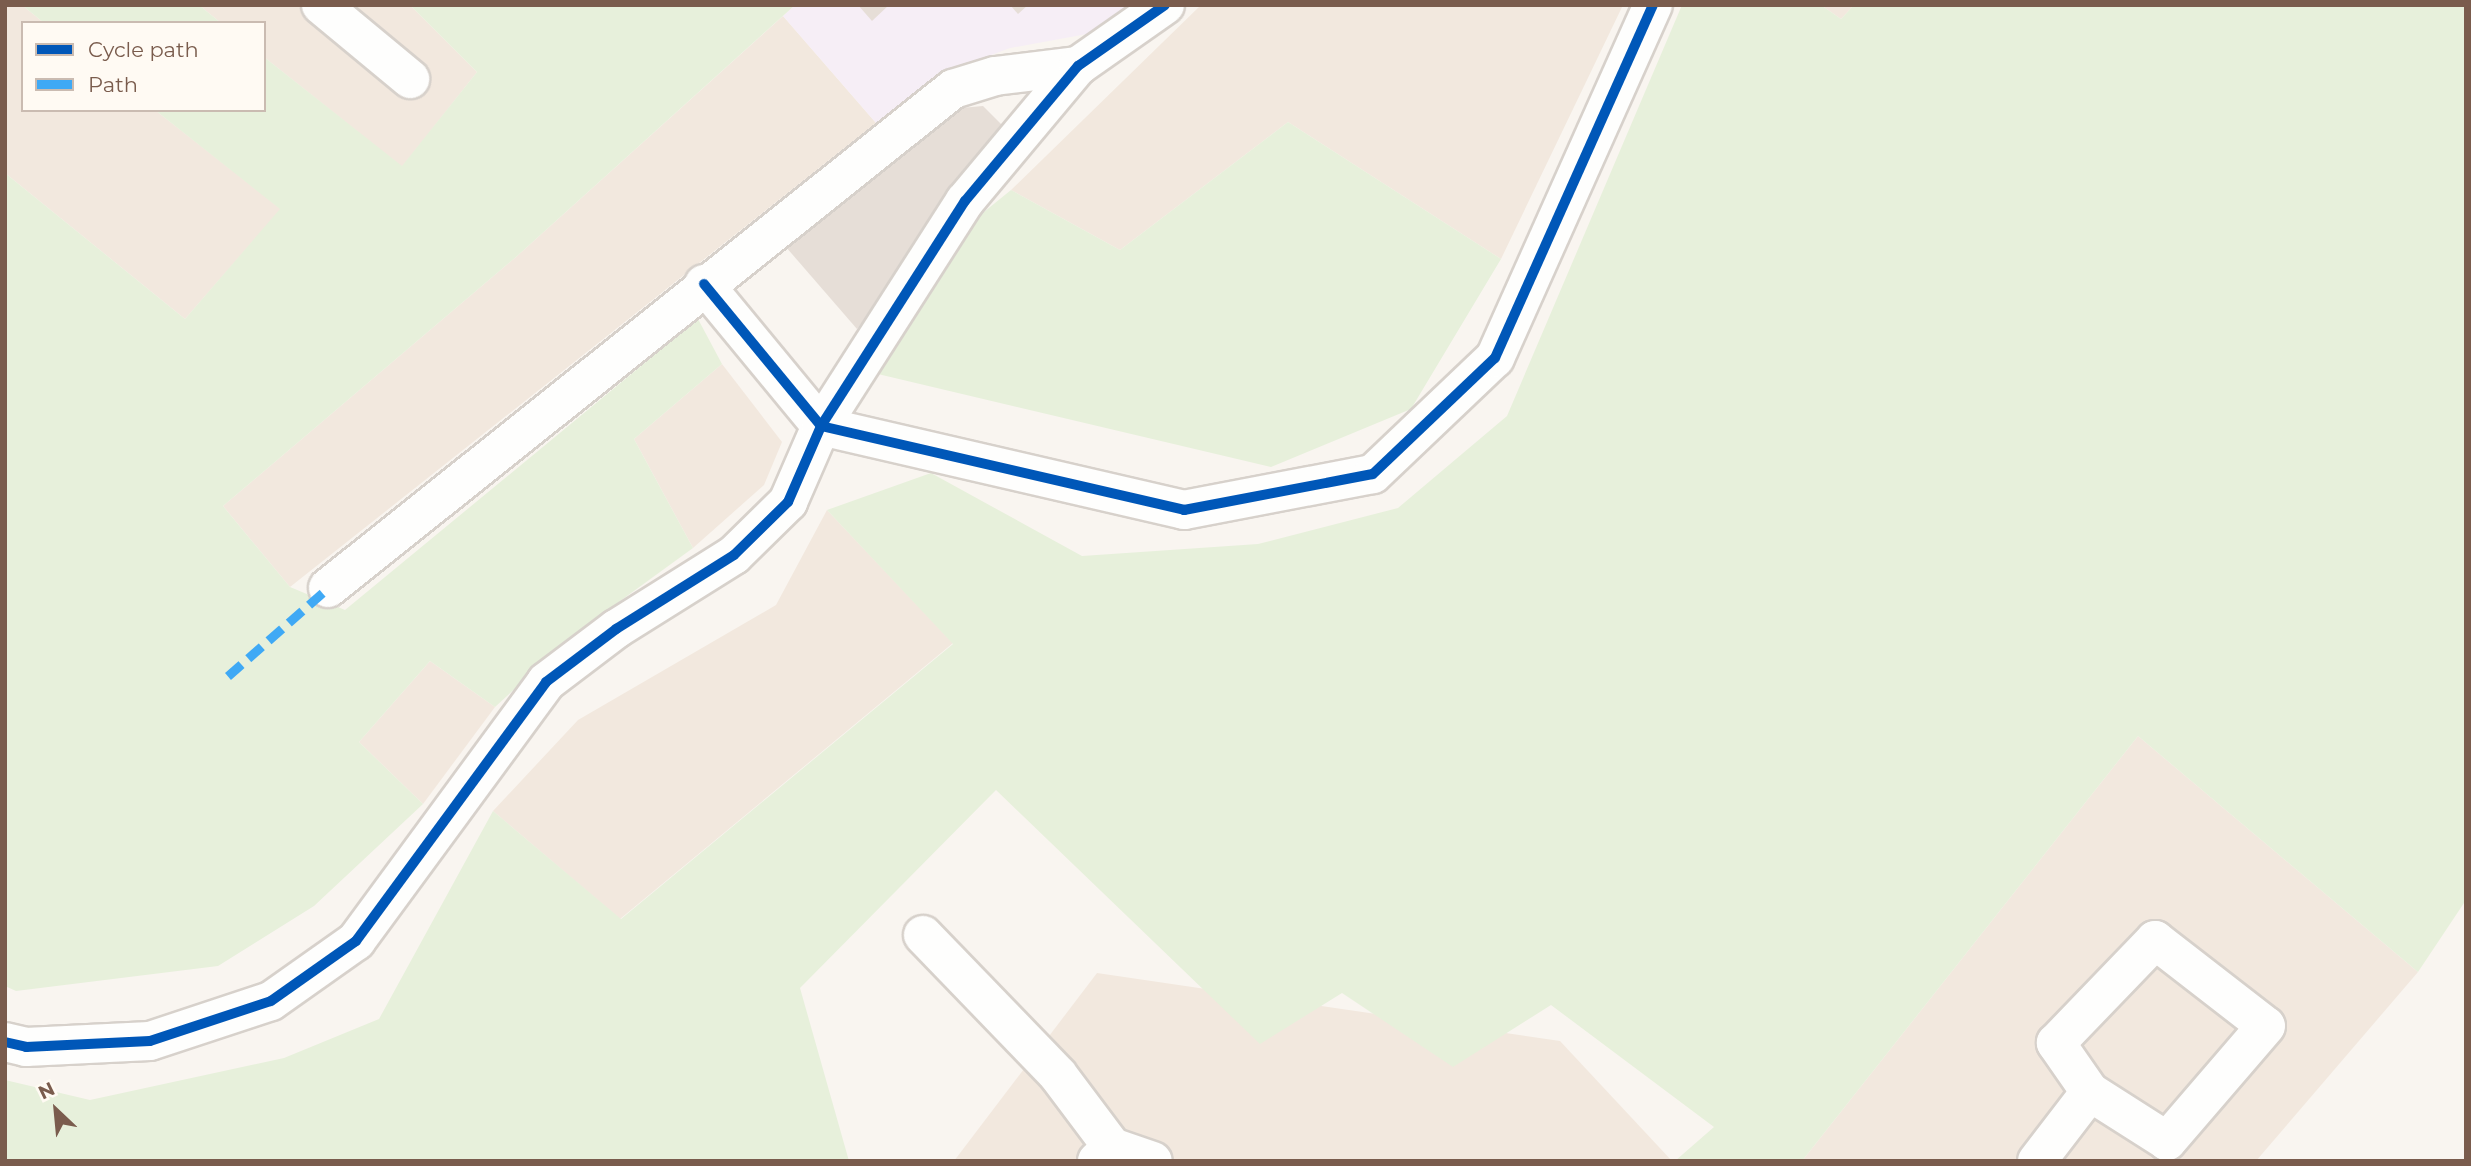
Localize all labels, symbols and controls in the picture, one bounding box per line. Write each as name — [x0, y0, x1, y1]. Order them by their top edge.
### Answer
legend — [21, 21, 266, 112]
text: Cycle path — [88, 37, 199, 62]
text: Path — [88, 72, 138, 97]
north arrow — [21, 1075, 91, 1145]
text: N — [35, 1077, 59, 1104]

